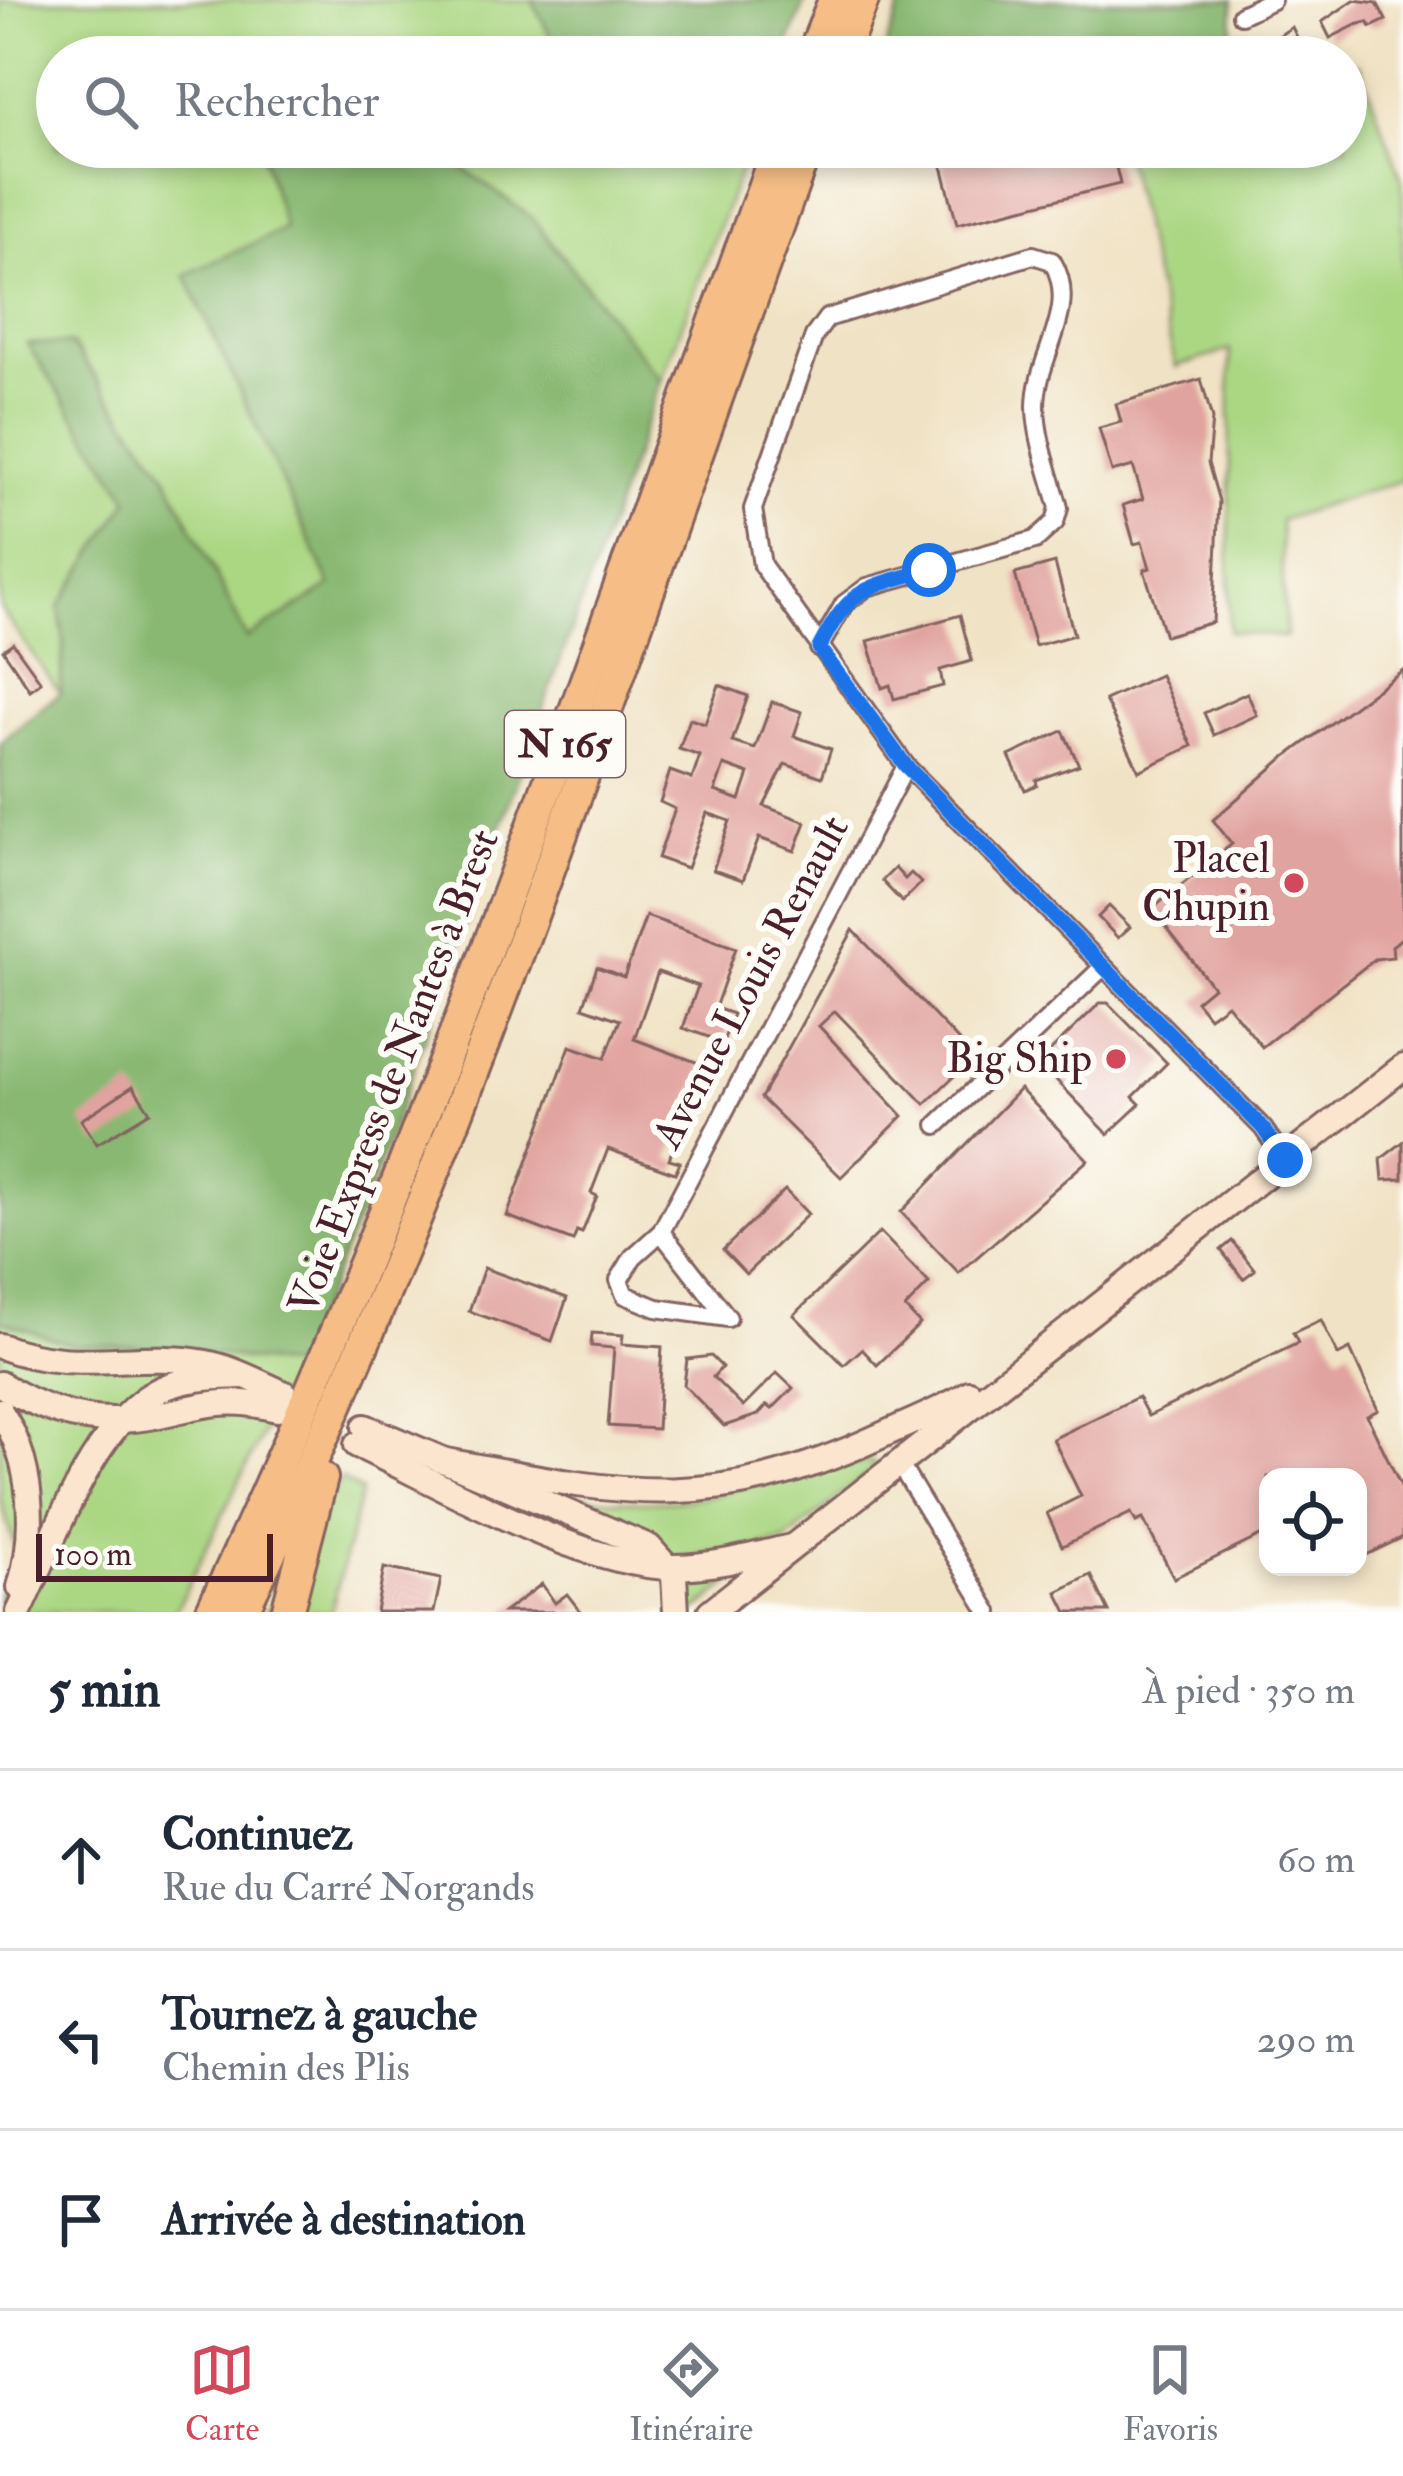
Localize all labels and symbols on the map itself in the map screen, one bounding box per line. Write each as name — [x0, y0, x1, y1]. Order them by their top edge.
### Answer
route start — [902, 543, 956, 597]
road number: N 165 — [505, 711, 625, 777]
street label: Avenue Louis Renault — [641, 807, 861, 1158]
street label: Voie Express de Nantes à Brest — [277, 822, 511, 1322]
place label: Placel Chupin — [1142, 833, 1270, 933]
marker: Placel Chupin — [1281, 870, 1307, 896]
place label: Big Ship — [946, 1033, 1092, 1085]
marker: Big Ship — [1103, 1046, 1129, 1072]
route end — [1258, 1133, 1312, 1187]
scale bar — [36, 1528, 273, 1581]

